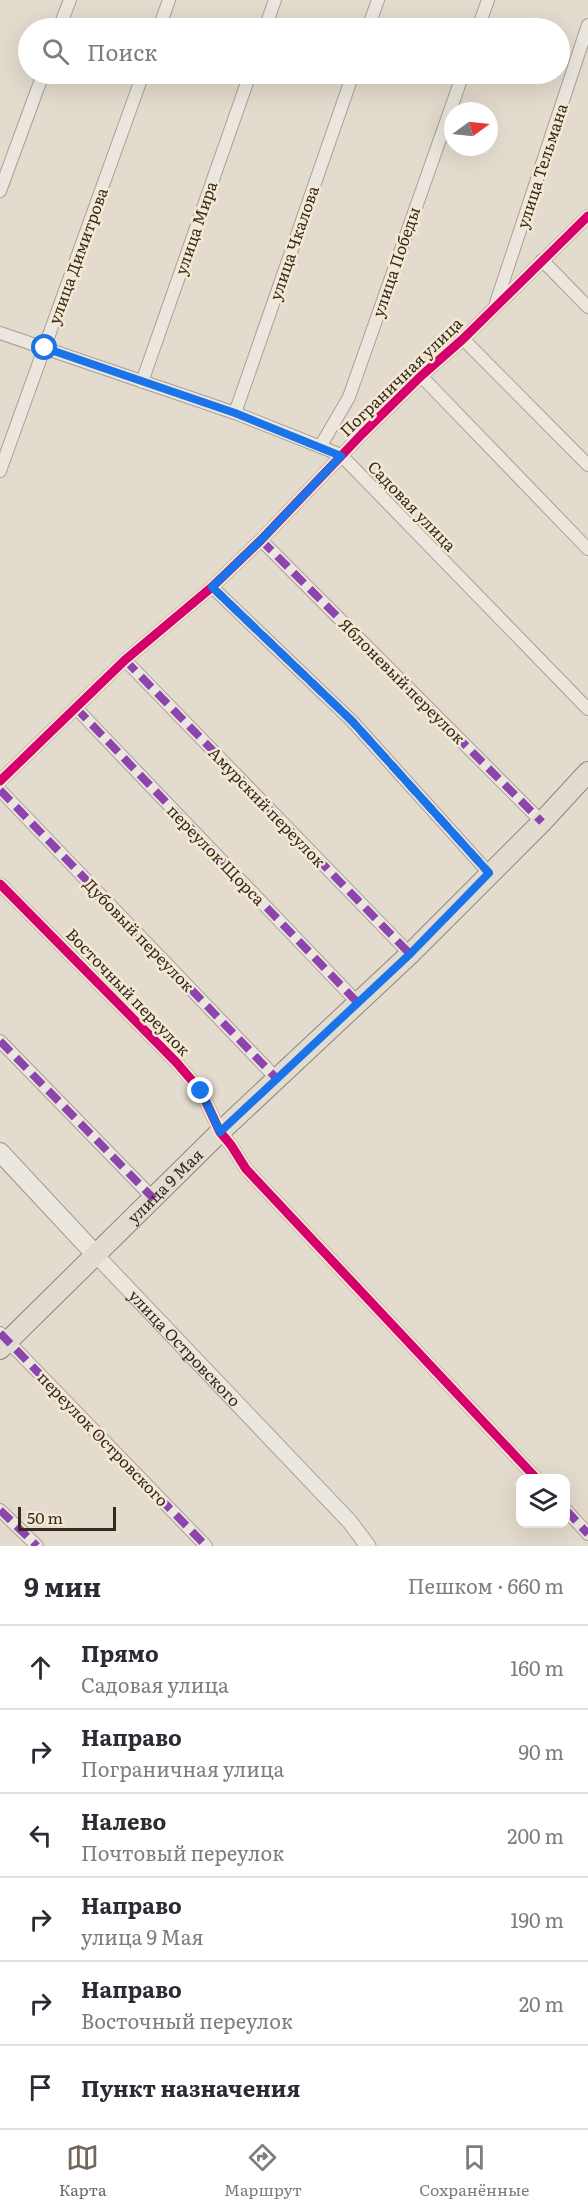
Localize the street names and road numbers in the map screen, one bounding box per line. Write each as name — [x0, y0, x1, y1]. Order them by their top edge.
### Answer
street label: улица Тельмана — [510, 100, 573, 231]
street label: улица Мира — [168, 177, 222, 278]
street label: улица Чкалова — [262, 182, 324, 303]
street label: улица Димитрова — [41, 183, 113, 327]
street label: улица Победы — [365, 203, 425, 320]
street label: Пограничная улица — [333, 311, 467, 441]
street label: Садовая улица — [363, 454, 463, 556]
street label: Яблоневый переулок — [334, 612, 472, 749]
street label: Амурский переулок — [204, 741, 332, 872]
street label: переулок Щорса — [162, 798, 272, 911]
street label: Дубовый переулок — [79, 872, 201, 997]
street label: Восточный переулок — [61, 922, 197, 1061]
street label: улица 9 Мая — [121, 1142, 208, 1228]
street label: улица Островского — [124, 1283, 247, 1412]
street label: переулок Островского — [33, 1365, 175, 1511]

